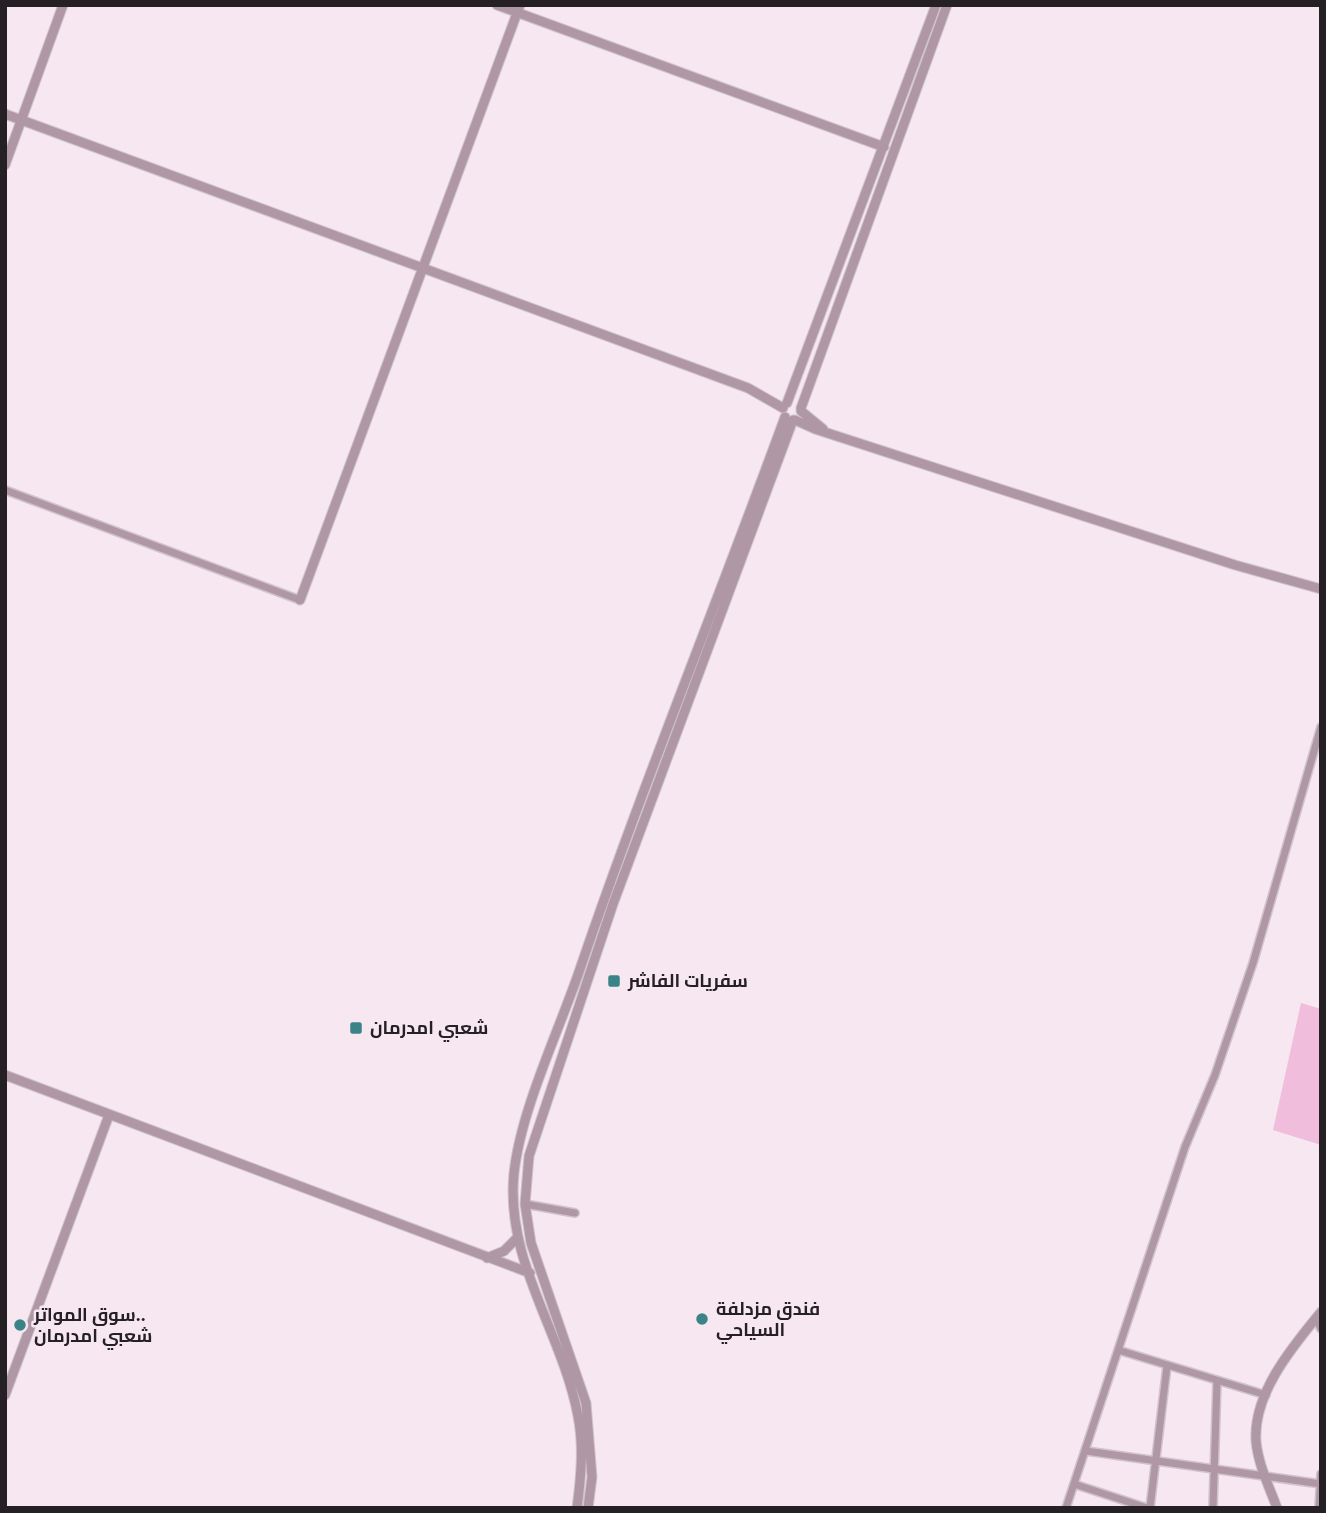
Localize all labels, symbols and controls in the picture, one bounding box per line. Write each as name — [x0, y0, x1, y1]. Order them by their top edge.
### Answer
place label: سفريات الفاشر — [627, 968, 748, 992]
marker: سفريات الفاشر — [606, 973, 622, 989]
place label: شعبي امدرمان — [370, 1015, 488, 1043]
marker: شعبي امدرمان — [348, 1020, 364, 1036]
place label: فندق مزدلفة السياحي — [716, 1296, 820, 1345]
place label: سوق المواتر.. شعبي امدرمان — [33, 1302, 152, 1351]
marker: فندق مزدلفة السياحي — [694, 1311, 710, 1327]
marker: سوق المواتر.. شعبي امدرمان — [12, 1317, 28, 1333]

